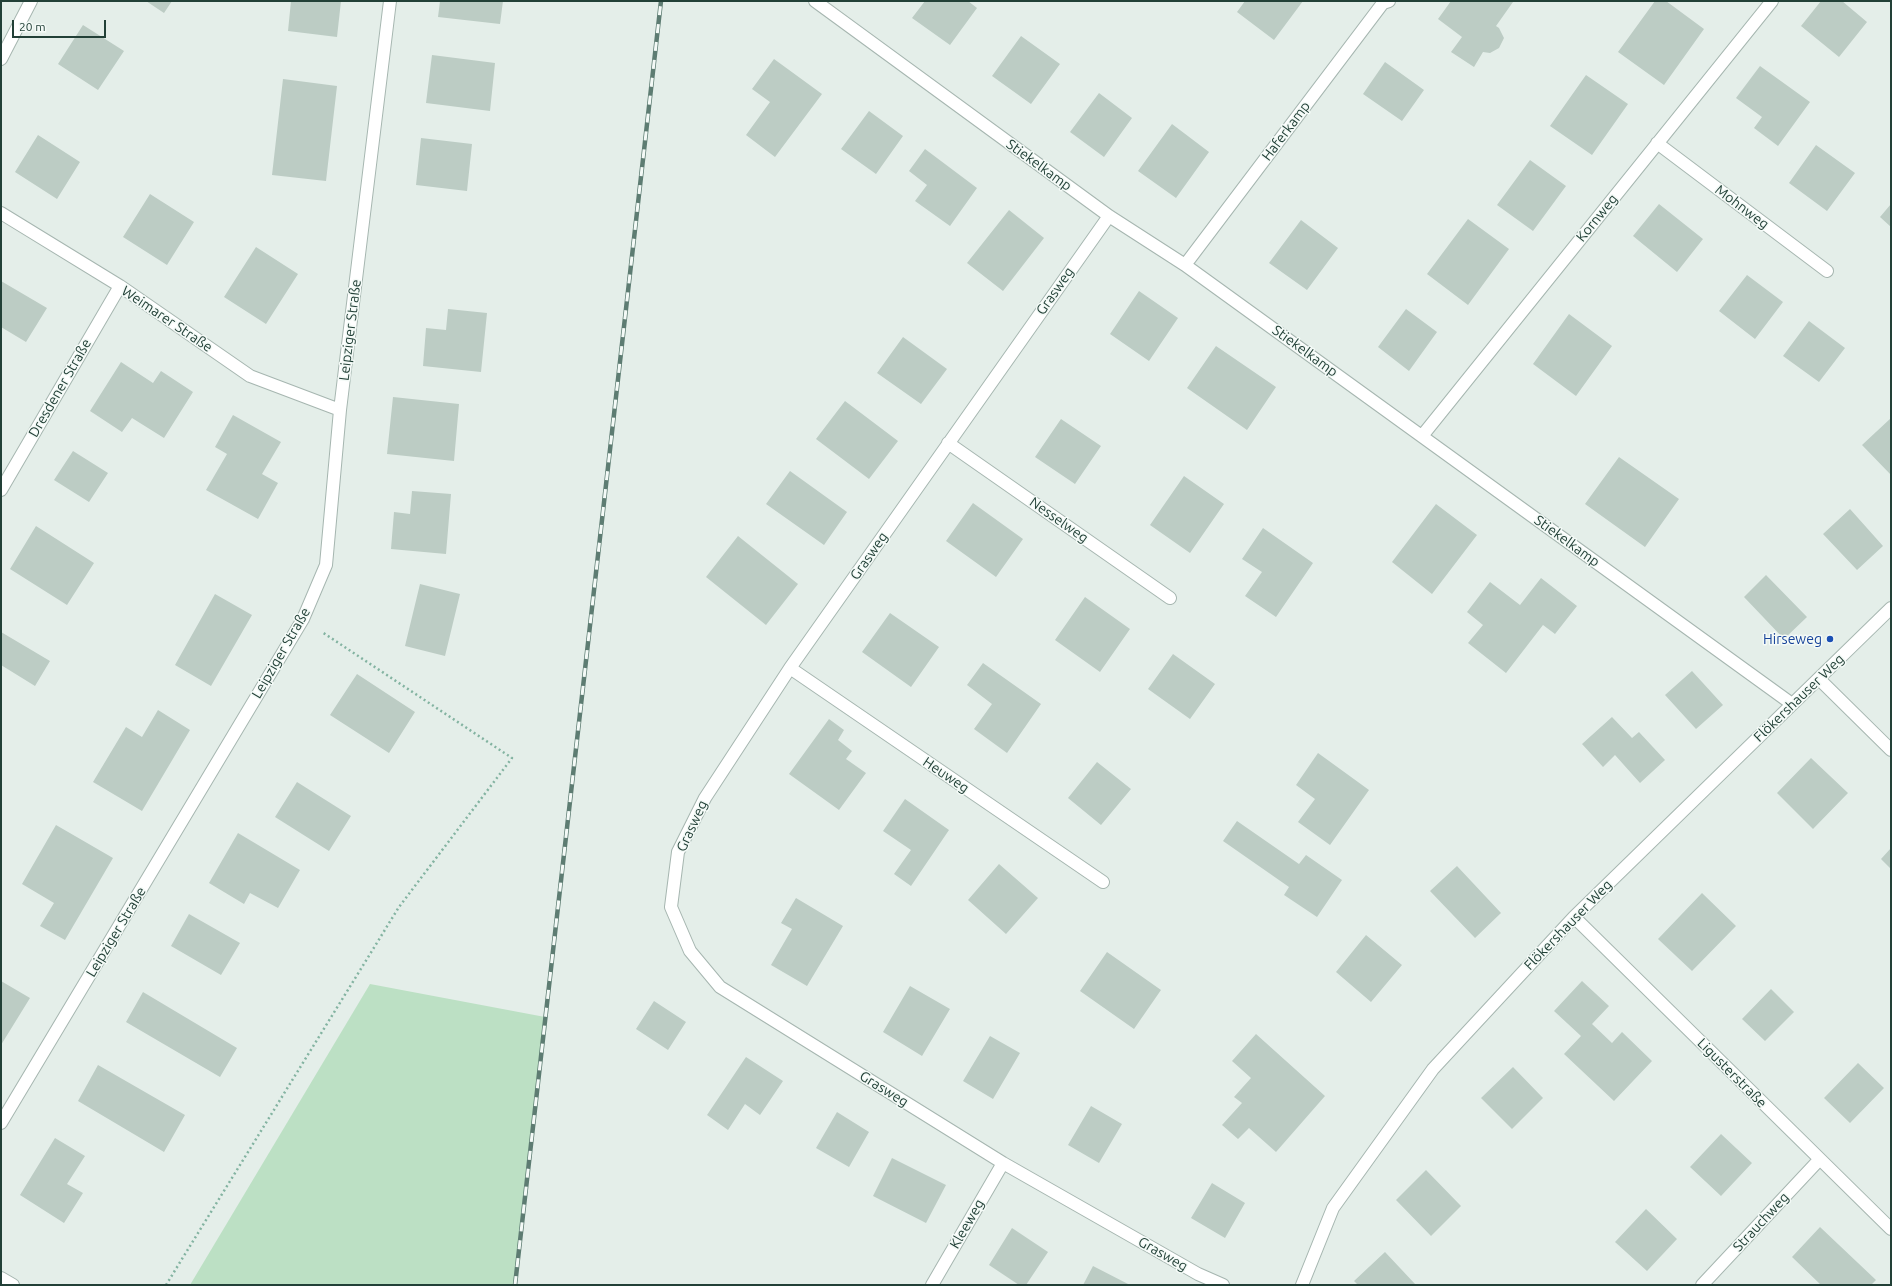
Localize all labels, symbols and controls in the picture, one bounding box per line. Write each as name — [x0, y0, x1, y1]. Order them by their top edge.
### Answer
scale bar — [14, 12, 108, 38]
text: 20 m — [19, 20, 46, 33]
street label: Haferkamp — [1258, 98, 1314, 164]
street label: Stiekelkamp — [1003, 136, 1075, 194]
street label: Mohnweg — [1712, 181, 1772, 233]
street label: Kornweg — [1573, 191, 1621, 245]
street label: Grasweg — [1032, 264, 1078, 318]
street label: Leipziger Straße — [335, 278, 365, 382]
street label: Weimarer Straße — [118, 282, 216, 356]
street label: Stiekelkamp — [1269, 322, 1341, 380]
street label: Dresdener Straße — [25, 336, 95, 440]
street label: Nesselweg — [1026, 494, 1092, 546]
street label: Stiekelkamp — [1531, 512, 1603, 570]
street label: Grasweg — [846, 529, 892, 583]
street label: Leipziger Straße — [248, 605, 314, 701]
place label: Hirseweg — [1763, 631, 1822, 647]
marker: Hirseweg — [1825, 634, 1835, 644]
street label: Flökershauser Weg — [1750, 651, 1848, 745]
street label: Heuweg — [920, 753, 972, 797]
street label: Grasweg — [673, 798, 711, 854]
street label: Flökershauser Weg — [1521, 876, 1615, 974]
street label: Leipziger Straße — [83, 884, 149, 980]
street label: Ligusterstraße — [1694, 1035, 1770, 1111]
street label: Grasweg — [856, 1067, 912, 1111]
street label: Strauchweg — [1729, 1189, 1793, 1255]
street label: Kleeweg — [946, 1196, 988, 1252]
street label: Grasweg — [1135, 1233, 1191, 1275]

